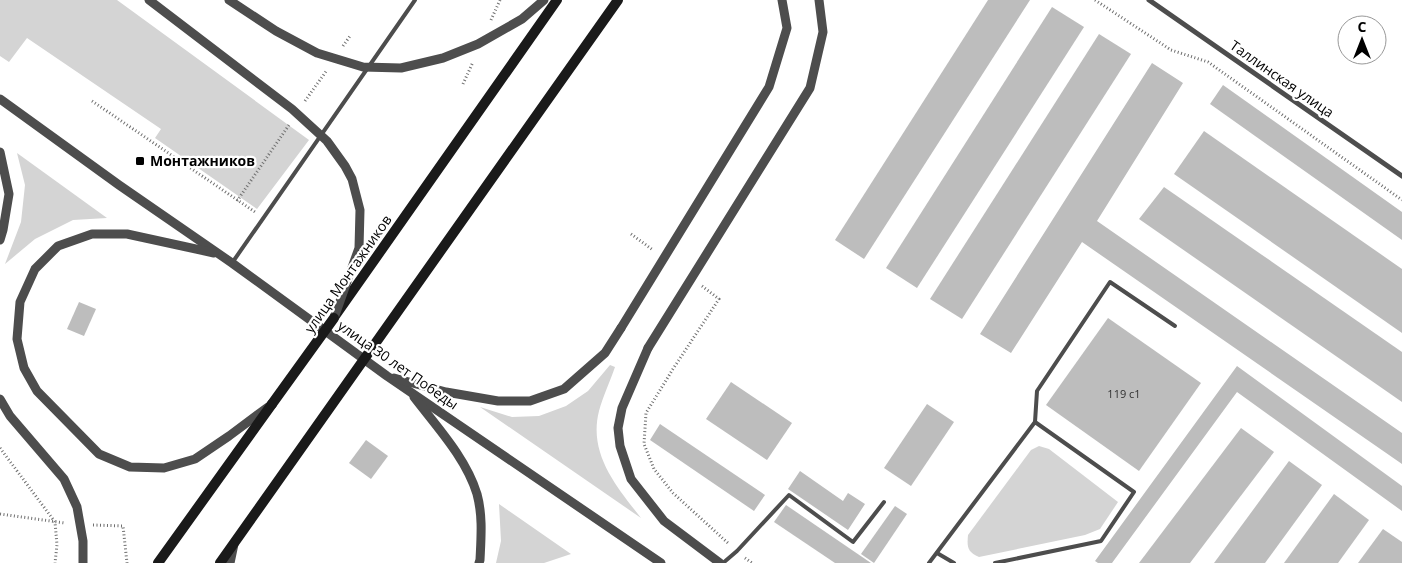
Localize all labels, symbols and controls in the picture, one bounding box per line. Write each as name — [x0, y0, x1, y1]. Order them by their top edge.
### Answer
north arrow — [1337, 15, 1387, 65]
text: С — [1358, 17, 1367, 36]
street label: Таллинская улица — [1227, 36, 1338, 122]
place label: Монтажников — [150, 151, 255, 170]
marker: Монтажников — [134, 155, 146, 167]
street label: улица Монтажников — [300, 211, 396, 337]
street label: улица 30 лет Победы — [334, 316, 462, 414]
house number: 119 с1 — [1107, 386, 1141, 401]

